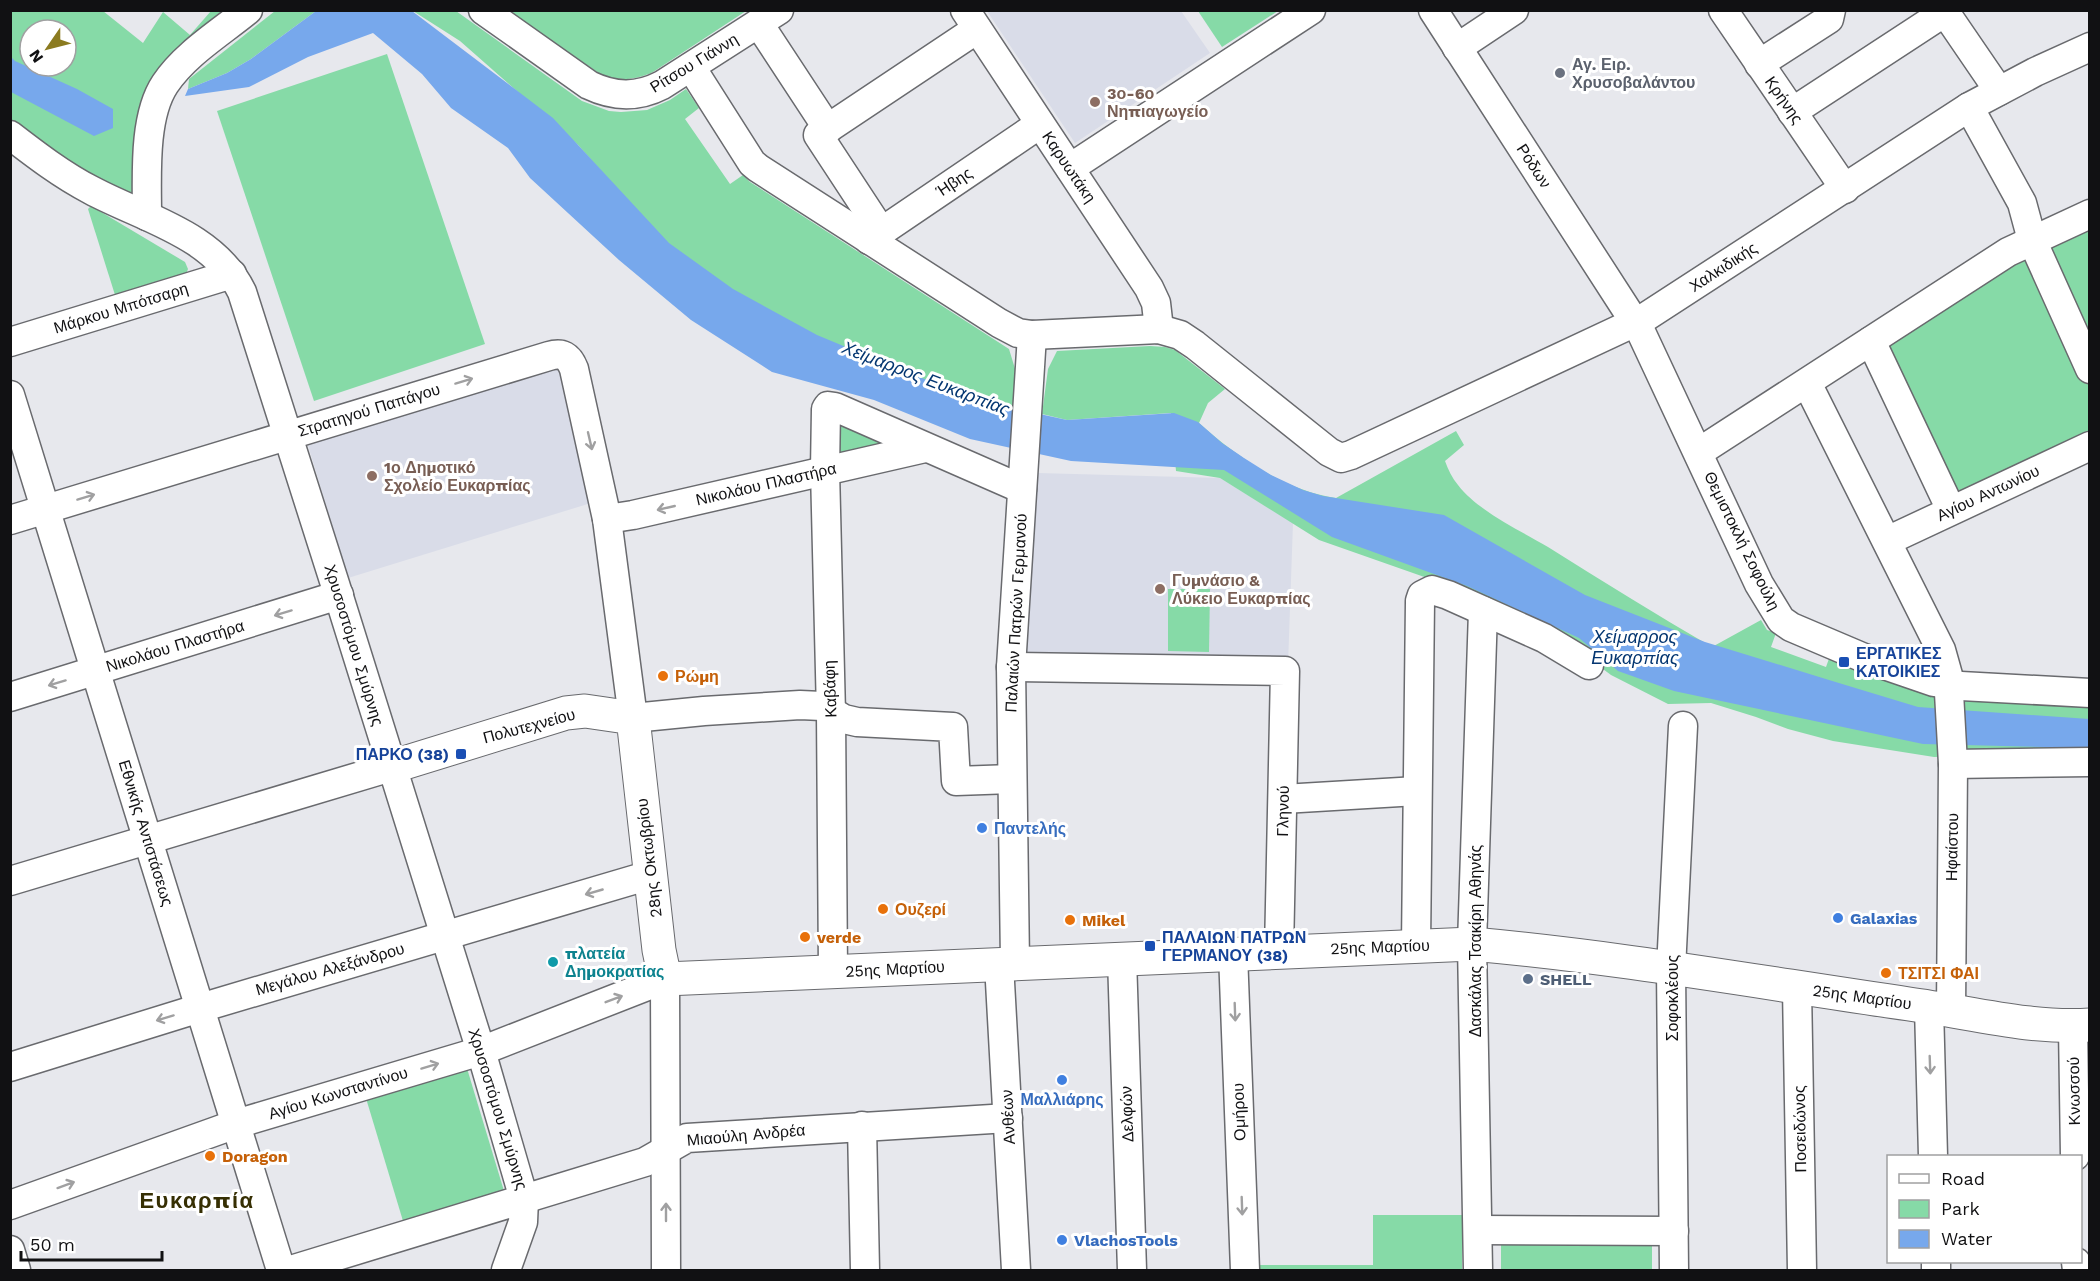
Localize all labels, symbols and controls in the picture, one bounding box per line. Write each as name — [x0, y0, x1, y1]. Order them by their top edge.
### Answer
north arrow — [18, 18, 78, 78]
street label: Ρίτσου Γιάννη — [647, 29, 741, 97]
text: N — [25, 46, 47, 67]
place label: Αγ. Ειρ. Χρυσοβαλάντου — [1572, 55, 1695, 92]
marker: Αγ. Ειρ. Χρυσοβαλάντου — [1553, 66, 1567, 80]
street label: Κρήνης — [1761, 73, 1807, 128]
place label: 3ο-6ο Νηπιαγωγείο — [1107, 84, 1209, 121]
marker: 3ο-6ο Νηπιαγωγείο — [1088, 95, 1102, 109]
street label: Καρυωτάκη — [1038, 128, 1100, 206]
street label: Ρόδων — [1513, 140, 1555, 192]
street label: Ήβης — [932, 163, 976, 201]
street label: Χαλκιδικής — [1686, 238, 1761, 296]
street label: Μάρκου Μπότσαρη — [51, 279, 191, 337]
water label: Χείμαρρος Ευκαρπίας — [838, 336, 1013, 420]
one-way arrow — [454, 375, 473, 386]
street label: Στρατηγού Παπάγου — [296, 379, 442, 441]
one-way arrow — [585, 430, 596, 450]
place label: 1ο Δημοτικό Σχολείο Ευκαρπίας — [384, 458, 531, 495]
street label: Νικολάου Πλαστήρα — [694, 459, 838, 509]
street label: Αγίου Αντωνίου — [1934, 461, 2042, 525]
marker: 1ο Δημοτικό Σχολείο Ευκαρπίας — [365, 469, 379, 483]
street label: Θεμιστοκλή Σοφούλη — [1700, 469, 1784, 613]
one-way arrow — [77, 490, 96, 501]
one-way arrow — [656, 502, 675, 514]
street label: Παλαιών Πατρών Γερμανού — [1001, 513, 1031, 713]
street label: Χρυσοστόμου Σμύρνης — [320, 562, 388, 728]
place label: Γυμνάσιο & Λύκειο Ευκαρπίας — [1172, 571, 1311, 608]
marker: Γυμνάσιο & Λύκειο Ευκαρπίας — [1153, 582, 1167, 596]
one-way arrow — [274, 608, 293, 619]
street label: Νικολάου Πλαστήρα — [104, 616, 246, 676]
water label: Χείμαρρος Ευκαρπίας — [1591, 626, 1679, 668]
place label: ΕΡΓΑΤΙΚΕΣ ΚΑΤΟΙΚΙΕΣ — [1856, 644, 1942, 681]
marker: ΕΡΓΑΤΙΚΕΣ ΚΑΤΟΙΚΙΕΣ — [1837, 655, 1851, 669]
street label: Καβάφη — [820, 660, 840, 718]
place label: Ρώμη — [675, 667, 719, 686]
marker: Ρώμη — [656, 669, 670, 683]
one-way arrow — [48, 678, 67, 689]
street label: Πολυτεχνείου — [481, 705, 577, 747]
place label: ΠΑΡΚΟ (38) — [356, 745, 449, 764]
marker: ΠΑΡΚΟ (38) — [454, 747, 468, 761]
street label: Εθνικής Αντιστάσεως — [115, 758, 177, 909]
street label: Γληνού — [1273, 785, 1293, 837]
street label: 28ης Οκτωβρίου — [632, 797, 666, 919]
street label: Ηφαίστου — [1942, 813, 1962, 881]
place label: Παντελής — [994, 819, 1066, 838]
marker: Παντελής — [975, 821, 989, 835]
street label: Δασκάλας Τσακίρη Αθηνάς — [1466, 844, 1485, 1037]
one-way arrow — [585, 887, 604, 898]
place label: Ουζερί — [895, 900, 946, 919]
marker: Ουζερί — [876, 902, 890, 916]
place label: Galaxias — [1850, 909, 1918, 928]
place label: Mikel — [1082, 911, 1126, 930]
marker: Galaxias — [1831, 911, 1845, 925]
marker: Mikel — [1063, 913, 1077, 927]
place label: verde — [816, 928, 861, 947]
place label: ΠΑΛΑΙΩΝ ΠΑΤΡΩΝ ΓΕΡΜΑΝΟΥ (38) — [1162, 928, 1306, 965]
marker: verde — [798, 930, 812, 944]
street label: 25ης Μαρτίου — [1330, 936, 1430, 958]
street label: Μεγάλου Αλεξάνδρου — [253, 939, 407, 999]
marker: ΠΑΛΑΙΩΝ ΠΑΤΡΩΝ ΓΕΡΜΑΝΟΥ (38) — [1143, 939, 1157, 953]
place label: πλατεία Δημοκρατίας — [565, 944, 664, 981]
street label: Σοφοκλέους — [1663, 954, 1682, 1041]
marker: πλατεία Δημοκρατίας — [546, 955, 560, 969]
street label: 25ης Μαρτίου — [845, 957, 945, 981]
place label: ΤΣΙΤΣΙ ΦΑΙ — [1898, 964, 1979, 983]
marker: ΤΣΙΤΣΙ ΦΑΙ — [1879, 966, 1893, 980]
place label: SHELL — [1540, 970, 1592, 989]
marker: SHELL — [1521, 972, 1535, 986]
street label: 25ης Μαρτίου — [1811, 981, 1913, 1013]
one-way arrow — [604, 993, 622, 1004]
one-way arrow — [1230, 1001, 1241, 1021]
one-way arrow — [156, 1013, 175, 1024]
street label: Χρυσοστόμου Σμύρνης — [464, 1026, 532, 1192]
one-way arrow — [1924, 1055, 1936, 1075]
street label: Κνωσσού — [2064, 1057, 2084, 1125]
one-way arrow — [421, 1060, 440, 1071]
street label: Αγίου Κωνσταντίνου — [266, 1063, 410, 1123]
marker: Μαλλιάρης — [1055, 1073, 1069, 1087]
street label: Ομήρου — [1228, 1083, 1250, 1141]
street label: Δελφών — [1117, 1085, 1137, 1143]
street label: Ποσειδώνος — [1790, 1085, 1810, 1173]
street label: Ανθέων — [997, 1089, 1019, 1145]
place label: Μαλλιάρης — [1020, 1090, 1104, 1109]
street label: Μιαούλη Ανδρέα — [686, 1120, 806, 1150]
place label: Doragon — [222, 1147, 288, 1166]
marker: Doragon — [203, 1149, 217, 1163]
legend — [1887, 1155, 2082, 1263]
text: Road — [1941, 1168, 1985, 1189]
one-way arrow — [56, 1178, 74, 1189]
district label: Ευκαρπία — [139, 1188, 255, 1213]
one-way arrow — [1237, 1196, 1248, 1216]
text: Park — [1941, 1198, 1980, 1219]
one-way arrow — [660, 1203, 672, 1223]
scale bar — [21, 1224, 162, 1262]
text: Water — [1941, 1228, 1993, 1249]
place label: VlachosTools — [1074, 1231, 1178, 1250]
marker: VlachosTools — [1055, 1233, 1069, 1247]
text: 50 m — [30, 1234, 75, 1255]

